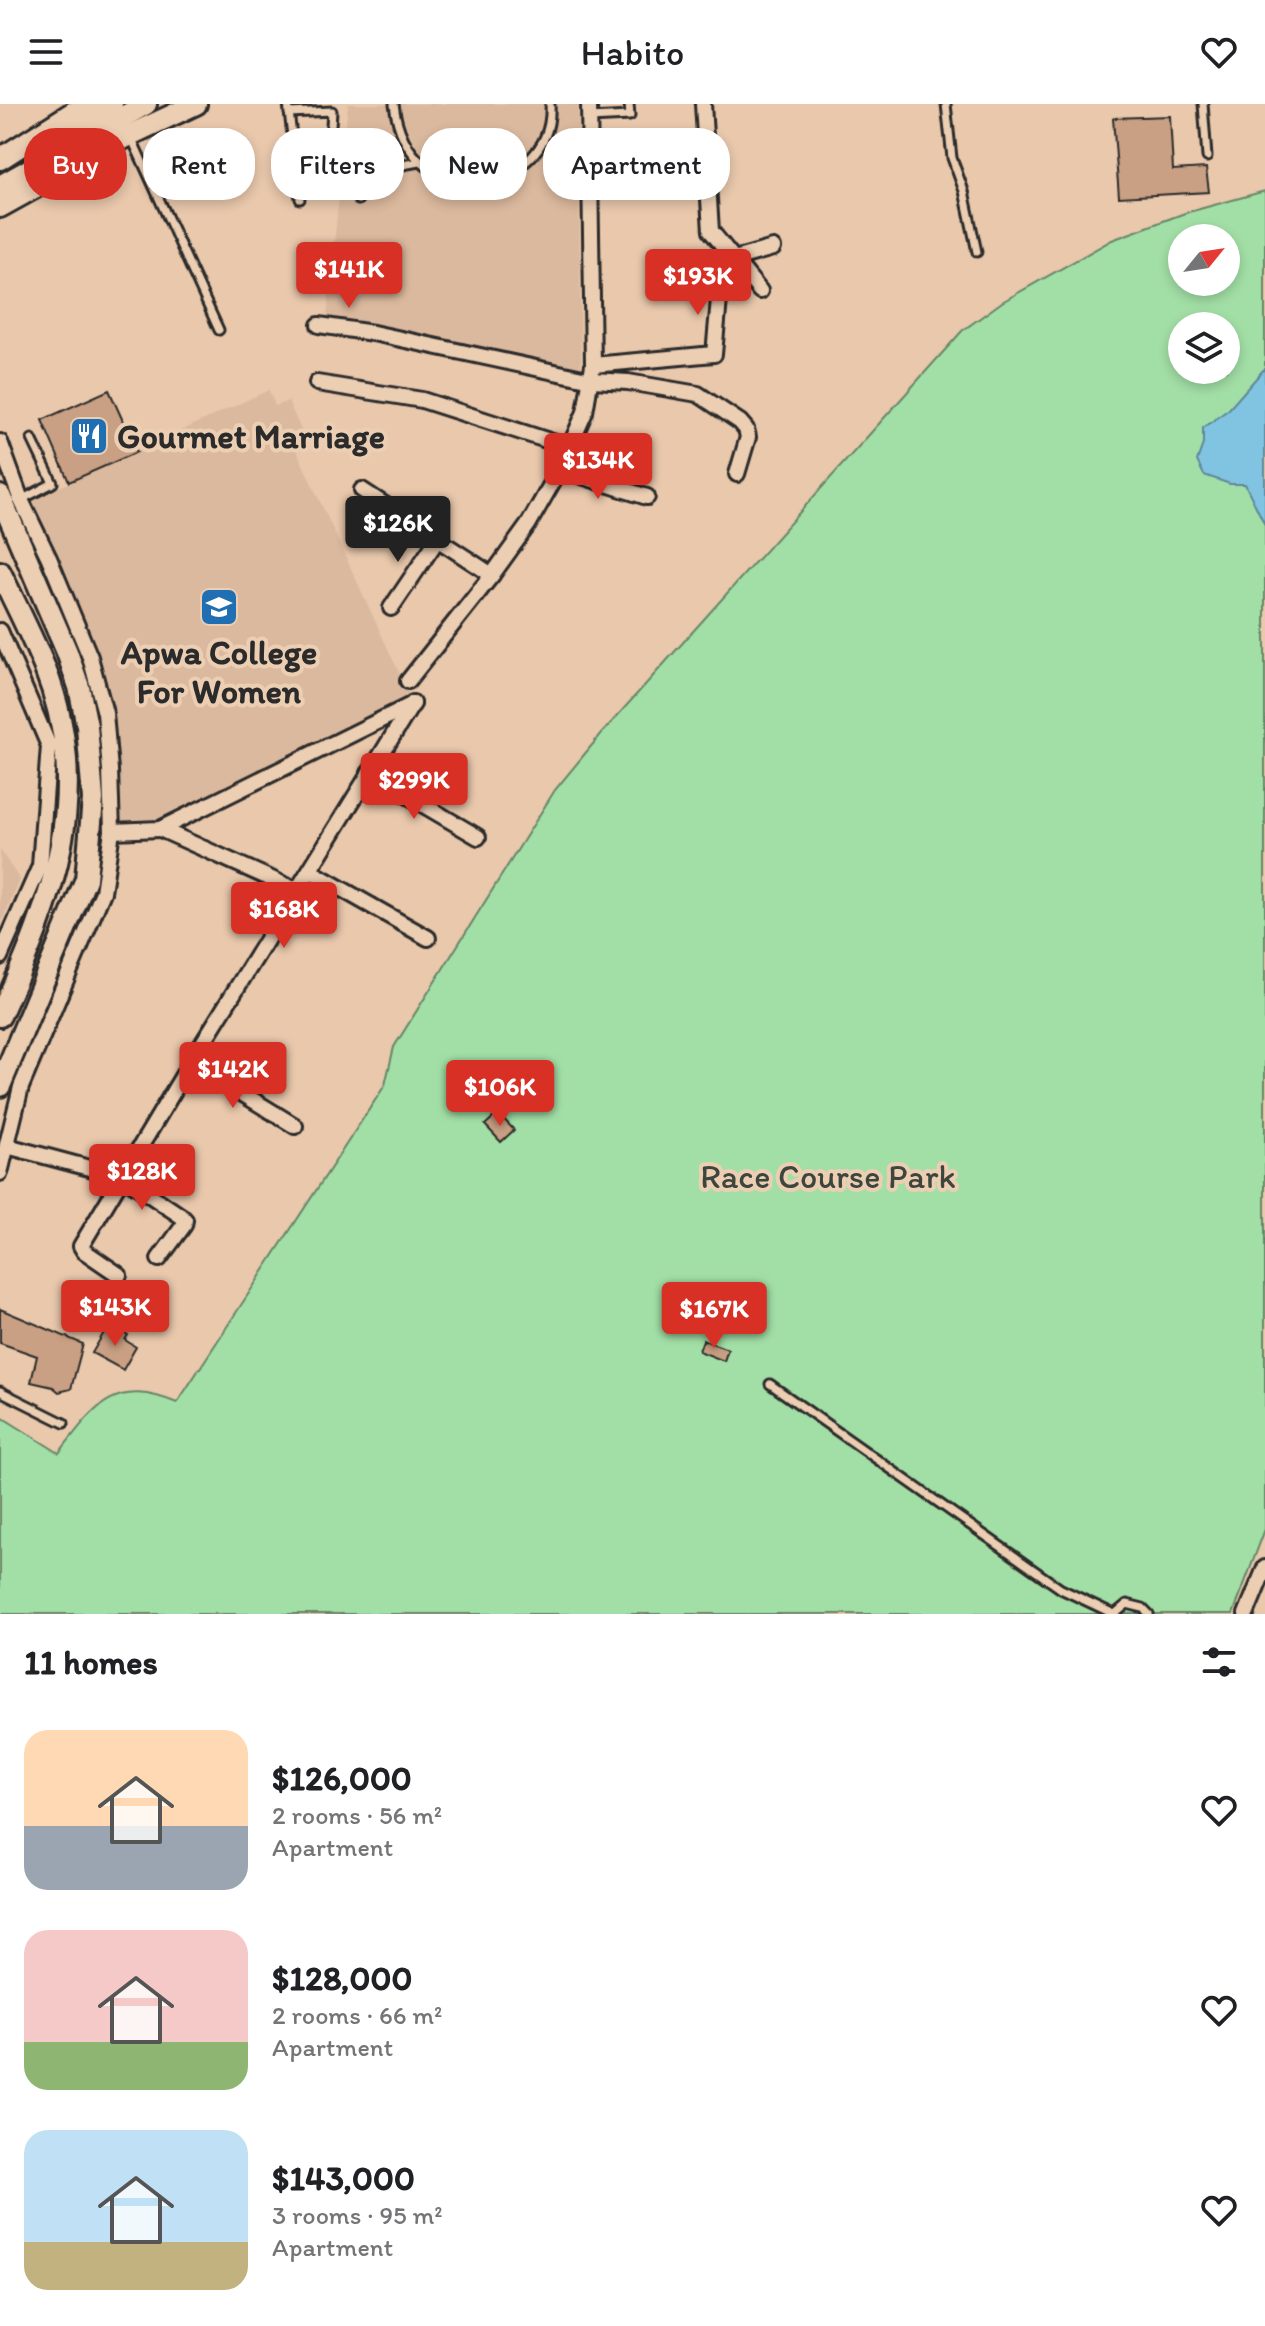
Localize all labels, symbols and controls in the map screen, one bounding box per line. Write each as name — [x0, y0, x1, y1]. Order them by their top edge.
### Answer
icon: menu — [24, 30, 68, 74]
icon: heart — [1197, 30, 1241, 74]
text: Habito — [581, 31, 684, 74]
chip: Buy — [24, 128, 127, 200]
chip: Rent — [143, 128, 255, 200]
chip: Filters — [271, 128, 404, 200]
chip: New — [420, 128, 527, 200]
chip: Apartment — [543, 128, 730, 200]
north arrow — [1168, 224, 1240, 296]
map controls — [1168, 224, 1240, 384]
pin: $141K — [293, 242, 405, 310]
pin: $193K — [642, 249, 754, 317]
text: $141K — [314, 252, 384, 284]
text: $193K — [663, 259, 733, 291]
button: layers — [1168, 312, 1240, 384]
restaurant icon: Gourmet Marriage — [68, 415, 110, 457]
place label: Gourmet Marriage — [117, 416, 385, 457]
pin: $134K — [542, 433, 654, 501]
text: $134K — [562, 443, 634, 475]
pin: $126K — [342, 496, 454, 564]
text: $126K — [363, 506, 433, 538]
school or university icon: Apwa College For Women — [198, 586, 240, 628]
place label: Apwa College For Women — [121, 632, 317, 712]
pin: $299K — [358, 753, 470, 821]
text: $299K — [379, 763, 449, 795]
pin: $168K — [228, 882, 340, 950]
text: $168K — [249, 892, 319, 924]
pin: $142K — [177, 1042, 289, 1110]
text: $142K — [197, 1052, 269, 1084]
pin: $106K — [444, 1060, 556, 1128]
text: $106K — [464, 1070, 536, 1102]
pin: $128K — [86, 1144, 198, 1212]
text: $128K — [107, 1154, 177, 1186]
park label: Race Course Park — [700, 1156, 956, 1197]
pin: $143K — [59, 1280, 171, 1348]
pin: $167K — [658, 1282, 770, 1350]
text: $143K — [79, 1290, 151, 1322]
text: $167K — [680, 1292, 748, 1324]
icon: filters — [1197, 1640, 1241, 1684]
text: 11 homes — [24, 1642, 158, 1683]
text: $126,000 — [272, 1758, 412, 1799]
icon: home — [88, 1762, 184, 1858]
icon: heart — [1197, 1788, 1241, 1832]
text: 2 rooms · 56 m² — [272, 1799, 442, 1831]
text: Apartment — [272, 1831, 393, 1863]
text: $128,000 — [272, 1958, 412, 1999]
icon: home — [88, 1962, 184, 2058]
icon: heart — [1197, 1988, 1241, 2032]
text: 2 rooms · 66 m² — [272, 1999, 442, 2031]
text: Apartment — [272, 2031, 393, 2063]
text: $143,000 — [272, 2158, 415, 2199]
icon: home — [88, 2162, 184, 2258]
icon: heart — [1197, 2188, 1241, 2232]
text: 3 rooms · 95 m² — [272, 2199, 443, 2231]
text: Apartment — [272, 2231, 393, 2263]

